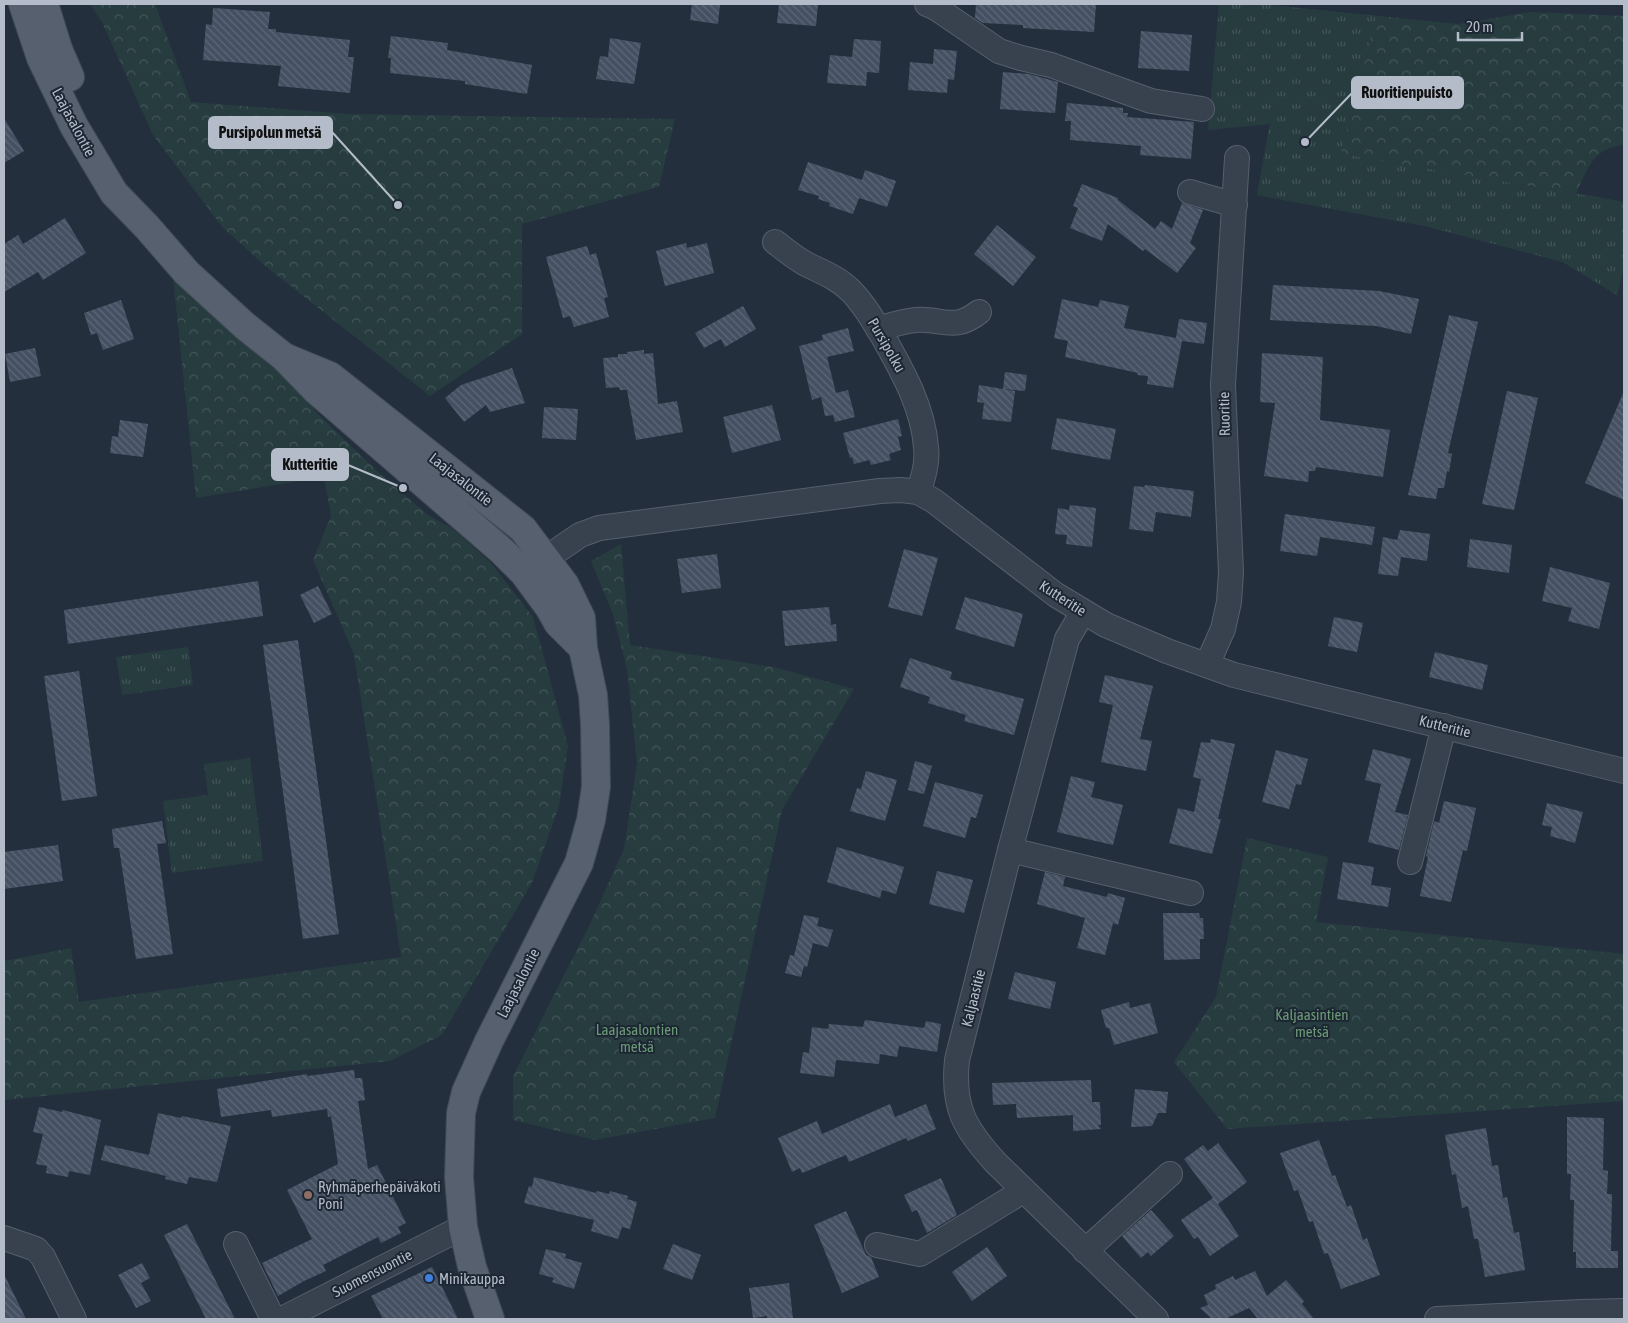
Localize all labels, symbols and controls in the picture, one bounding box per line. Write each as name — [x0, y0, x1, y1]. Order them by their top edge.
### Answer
scale bar — [1458, 10, 1522, 42]
text: 20 m — [1466, 18, 1493, 35]
callout: Ruoritienpuisto — [1352, 77, 1463, 108]
text: Ruoritienpuisto — [1361, 83, 1453, 101]
street label: Laajasalontie — [49, 85, 99, 159]
callout: Pursipolun metsä — [209, 117, 332, 148]
text: Pursipolun metsä — [218, 123, 322, 141]
street label: Pursipolku — [865, 315, 909, 375]
street label: Ruoritie — [1215, 392, 1233, 436]
callout: Kutteritie — [272, 449, 348, 480]
street label: Laajasalontie — [426, 449, 496, 509]
text: Kutteritie — [282, 455, 338, 473]
street label: Kutteritie — [1036, 577, 1090, 619]
street label: Kutteritie — [1418, 711, 1473, 741]
street label: Laajasalontie — [493, 945, 543, 1020]
street label: Kaljaasitie — [958, 967, 988, 1029]
park label: Kaljaasintien metsä — [1275, 1006, 1349, 1040]
park label: Laajasalontien metsä — [596, 1021, 678, 1055]
place label: Ryhmäperhepäiväkoti Poni — [318, 1178, 441, 1212]
marker: Ryhmäperhepäiväkoti Poni — [302, 1189, 314, 1201]
street label: Suomensuontie — [329, 1246, 415, 1300]
place label: Minikauppa — [439, 1270, 505, 1287]
marker: Minikauppa — [423, 1272, 435, 1284]

